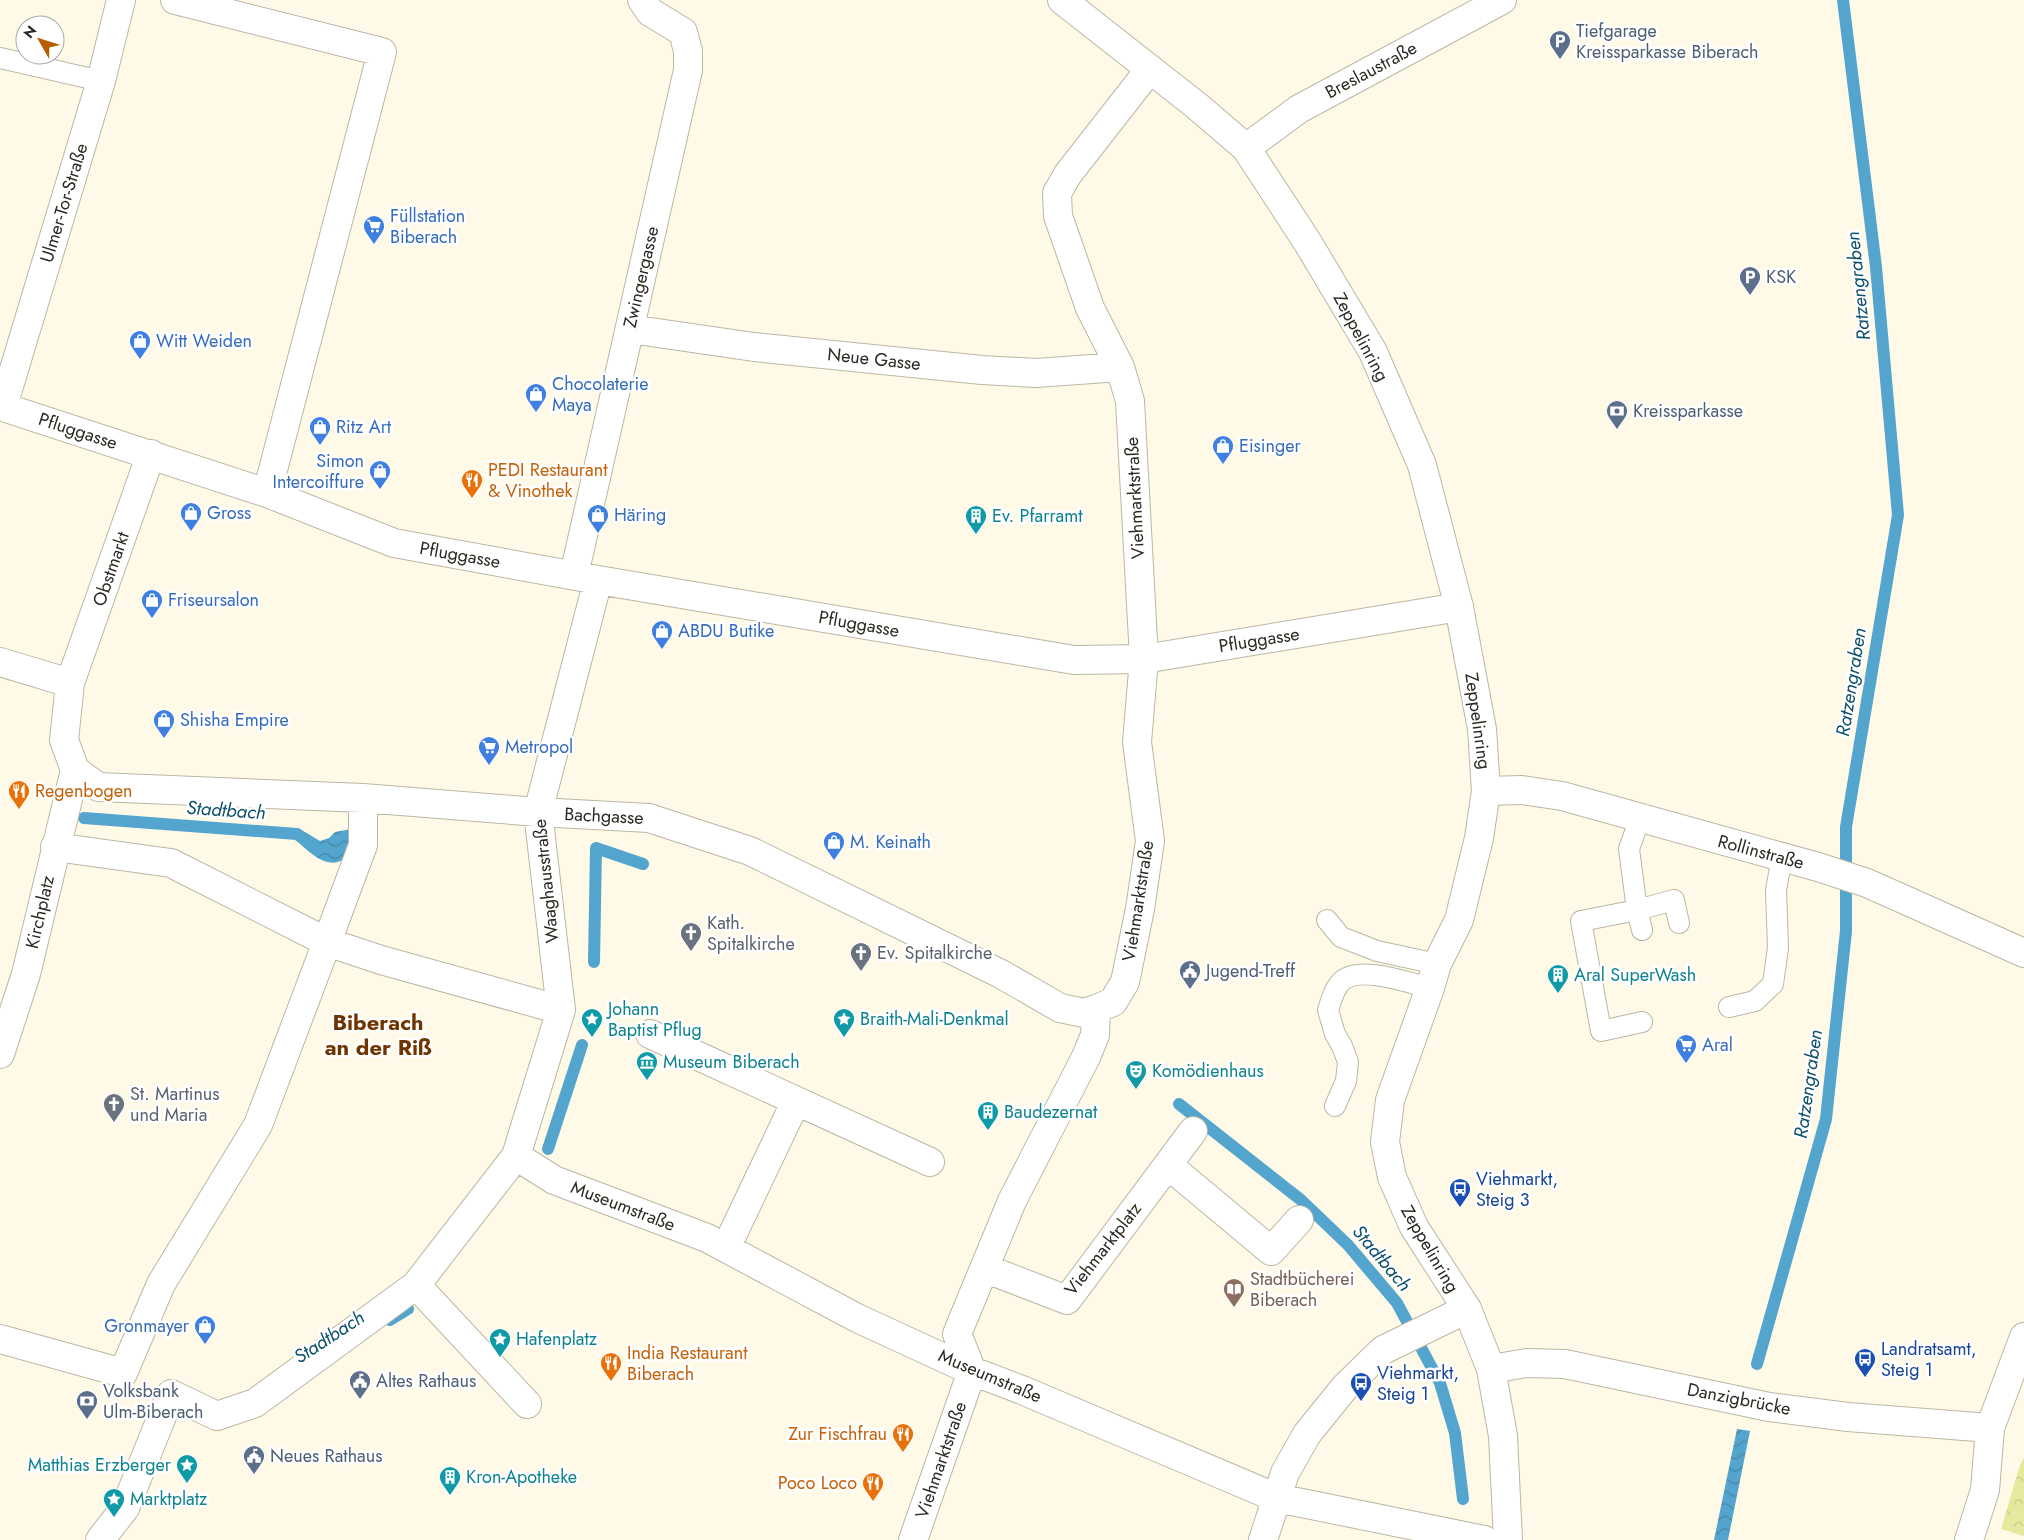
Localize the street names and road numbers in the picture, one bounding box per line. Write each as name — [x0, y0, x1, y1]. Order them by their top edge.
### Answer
street label: Breslaustraße — [1320, 35, 1422, 105]
street label: Ulmer-Tor-Straße — [34, 140, 94, 266]
street label: Zwingergasse — [617, 224, 665, 330]
street label: Zeppelinring — [1327, 288, 1395, 386]
street label: Neue Gasse — [826, 341, 922, 377]
street label: Pfluggasse — [35, 406, 121, 456]
street label: Viehmarktstraße — [1119, 436, 1151, 560]
street label: Obstmarkt — [86, 528, 136, 610]
street label: Pfluggasse — [418, 535, 502, 575]
street label: Pfluggasse — [817, 604, 901, 644]
street label: Pfluggasse — [1217, 621, 1301, 659]
street label: Zeppelinring — [1458, 671, 1498, 771]
street label: Bachgasse — [564, 801, 644, 831]
street label: Waaghausstraße — [527, 818, 565, 944]
street label: Rollinstraße — [1715, 828, 1807, 876]
street label: Viehmarktstraße — [1116, 839, 1160, 963]
street label: Kirchplatz — [19, 872, 61, 951]
street label: Museumstraße — [567, 1174, 679, 1238]
street label: Viehmarktplatz — [1058, 1196, 1148, 1301]
street label: Zeppelinring — [1394, 1200, 1466, 1298]
street label: Museumstraße — [934, 1343, 1046, 1409]
street label: Danzigbrücke — [1685, 1376, 1793, 1422]
street label: Viehmarktstraße — [909, 1398, 973, 1522]

